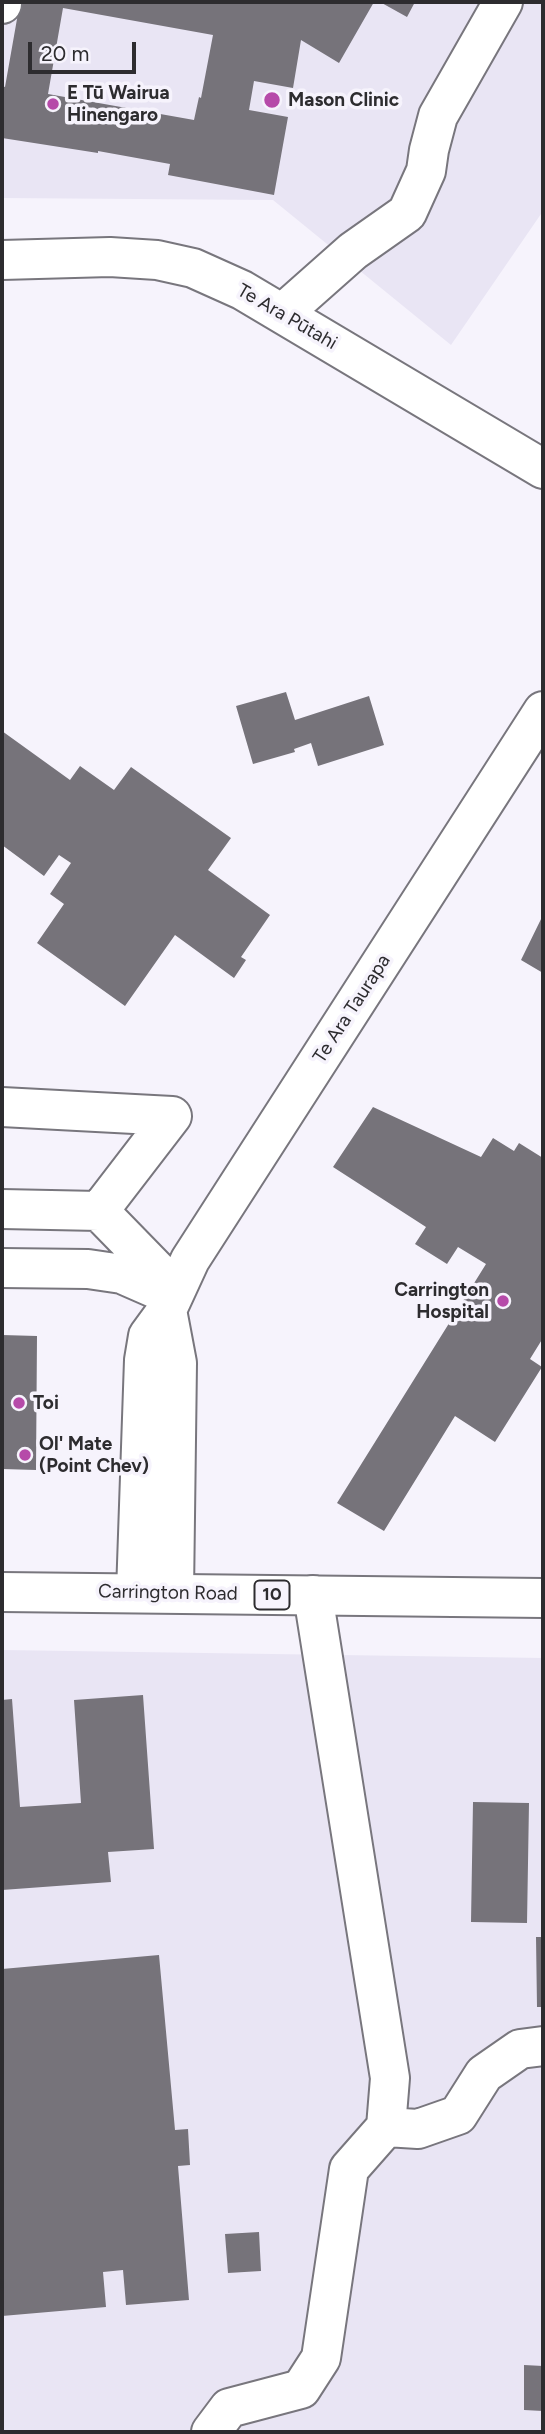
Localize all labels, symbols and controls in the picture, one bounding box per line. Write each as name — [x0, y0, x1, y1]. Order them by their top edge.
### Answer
scale bar — [32, 28, 140, 72]
text: 20 m — [41, 41, 89, 66]
place label: E Tū Wairua Hinengaro — [67, 82, 170, 126]
place label: Mason Clinic — [288, 89, 399, 111]
marker: Mason Clinic — [262, 90, 282, 110]
marker: E Tū Wairua Hinengaro — [45, 96, 61, 112]
street label: Te Ara Pūtahi — [233, 279, 341, 355]
street label: Te Ara Taurapa — [308, 951, 396, 1067]
place label: Carrington Hospital — [394, 1279, 489, 1323]
marker: Carrington Hospital — [495, 1293, 511, 1309]
place label: Toi — [33, 1392, 59, 1414]
marker: Toi — [11, 1395, 27, 1411]
place label: Ol' Mate (Point Chev) — [39, 1433, 149, 1477]
marker: Ol' Mate (Point Chev) — [17, 1447, 33, 1463]
street label: Carrington Road — [98, 1580, 238, 1606]
road number: 10 — [254, 1580, 290, 1610]

